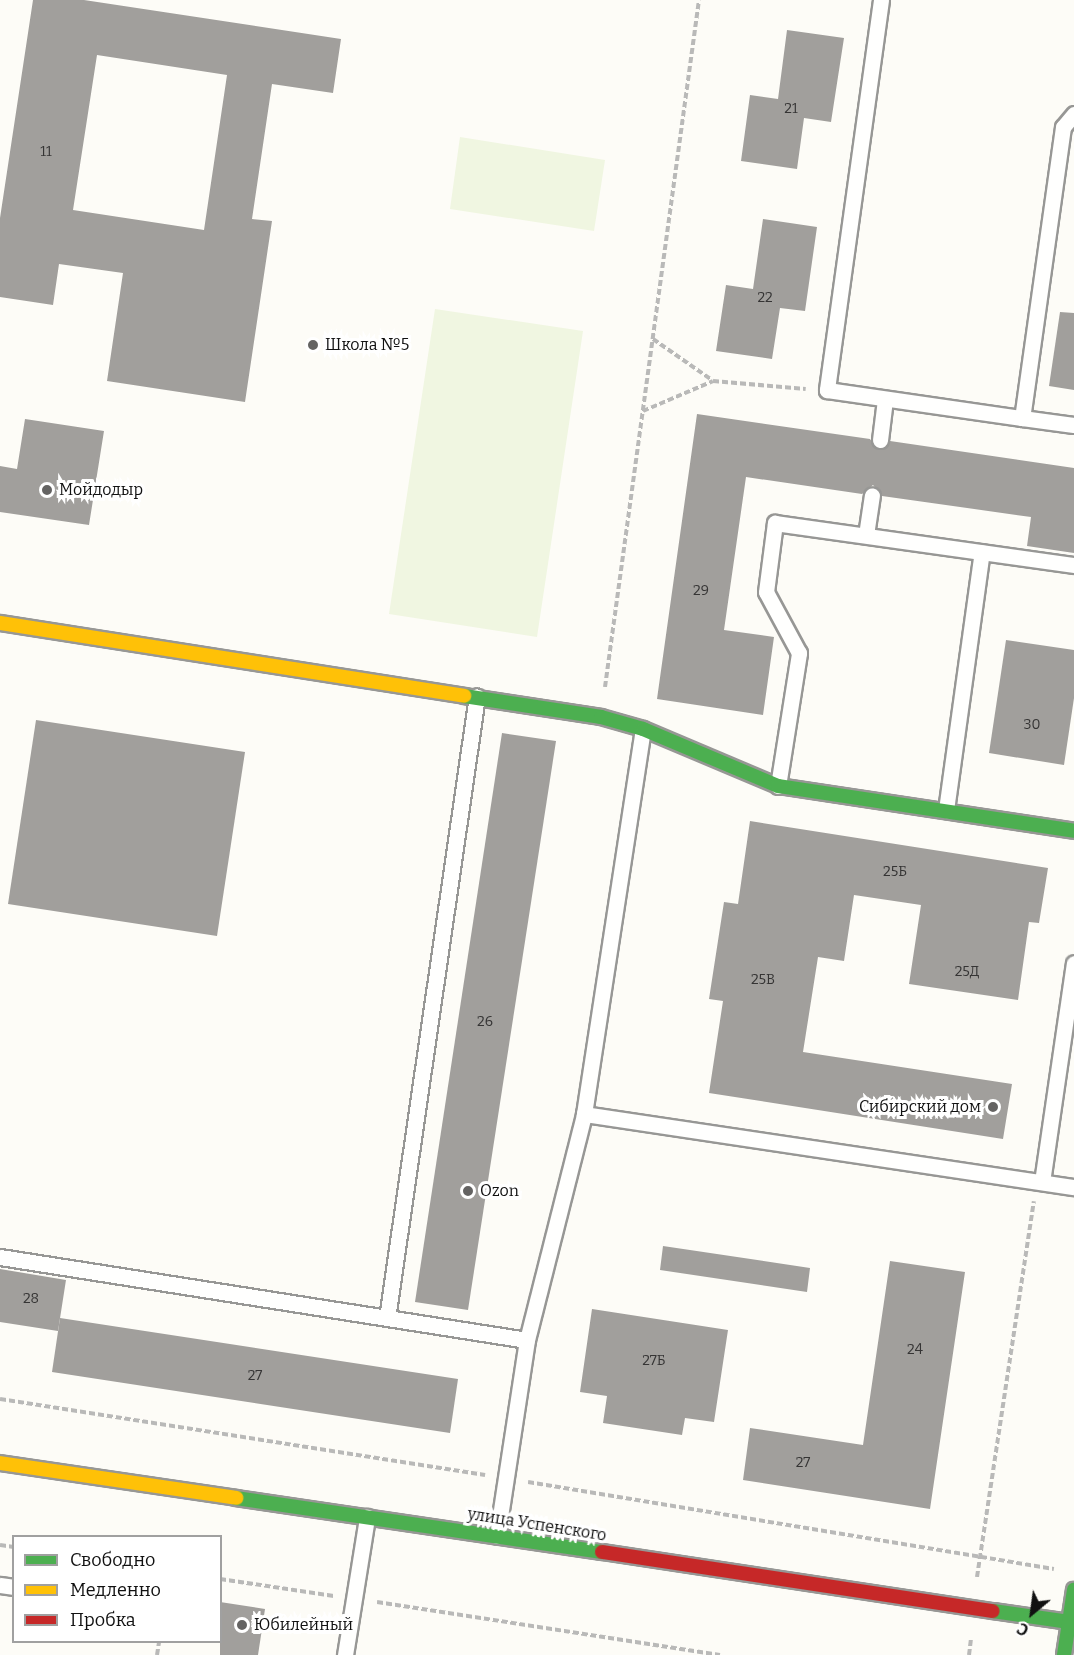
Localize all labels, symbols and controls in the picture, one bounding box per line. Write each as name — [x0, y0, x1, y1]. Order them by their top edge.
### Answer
house number: 21 — [784, 101, 798, 117]
house number: 11 — [40, 144, 52, 160]
house number: 22 — [757, 290, 773, 306]
place label: Школа №5 — [325, 335, 409, 355]
marker: Школа №5 — [306, 338, 320, 352]
place label: Мойдодыр — [59, 480, 143, 500]
marker: Мойдодыр — [40, 483, 54, 497]
house number: 29 — [693, 583, 709, 599]
house number: 30 — [1024, 717, 1040, 733]
house number: 25Б — [883, 864, 907, 880]
house number: 25Д — [955, 964, 979, 980]
house number: 25В — [751, 972, 775, 988]
house number: 26 — [477, 1014, 493, 1030]
place label: Сибирский дом — [859, 1097, 981, 1117]
marker: Сибирский дом — [986, 1100, 1000, 1114]
place label: Ozon — [480, 1181, 519, 1201]
marker: Ozon — [461, 1184, 475, 1198]
house number: 28 — [23, 1291, 39, 1307]
house number: 24 — [907, 1342, 923, 1358]
house number: 27Б — [642, 1353, 666, 1369]
house number: 27 — [248, 1368, 262, 1384]
house number: 27 — [796, 1455, 810, 1471]
street label: улица Успенского — [466, 1505, 608, 1545]
legend — [12, 1535, 222, 1643]
text: Свободно — [70, 1549, 155, 1571]
text: Медленно — [70, 1579, 161, 1601]
north arrow — [1002, 1583, 1062, 1643]
text: Пробка — [70, 1609, 136, 1631]
place label: Юбилейный — [254, 1615, 353, 1635]
marker: Юбилейный — [235, 1618, 249, 1632]
text: С — [1014, 1618, 1032, 1640]

